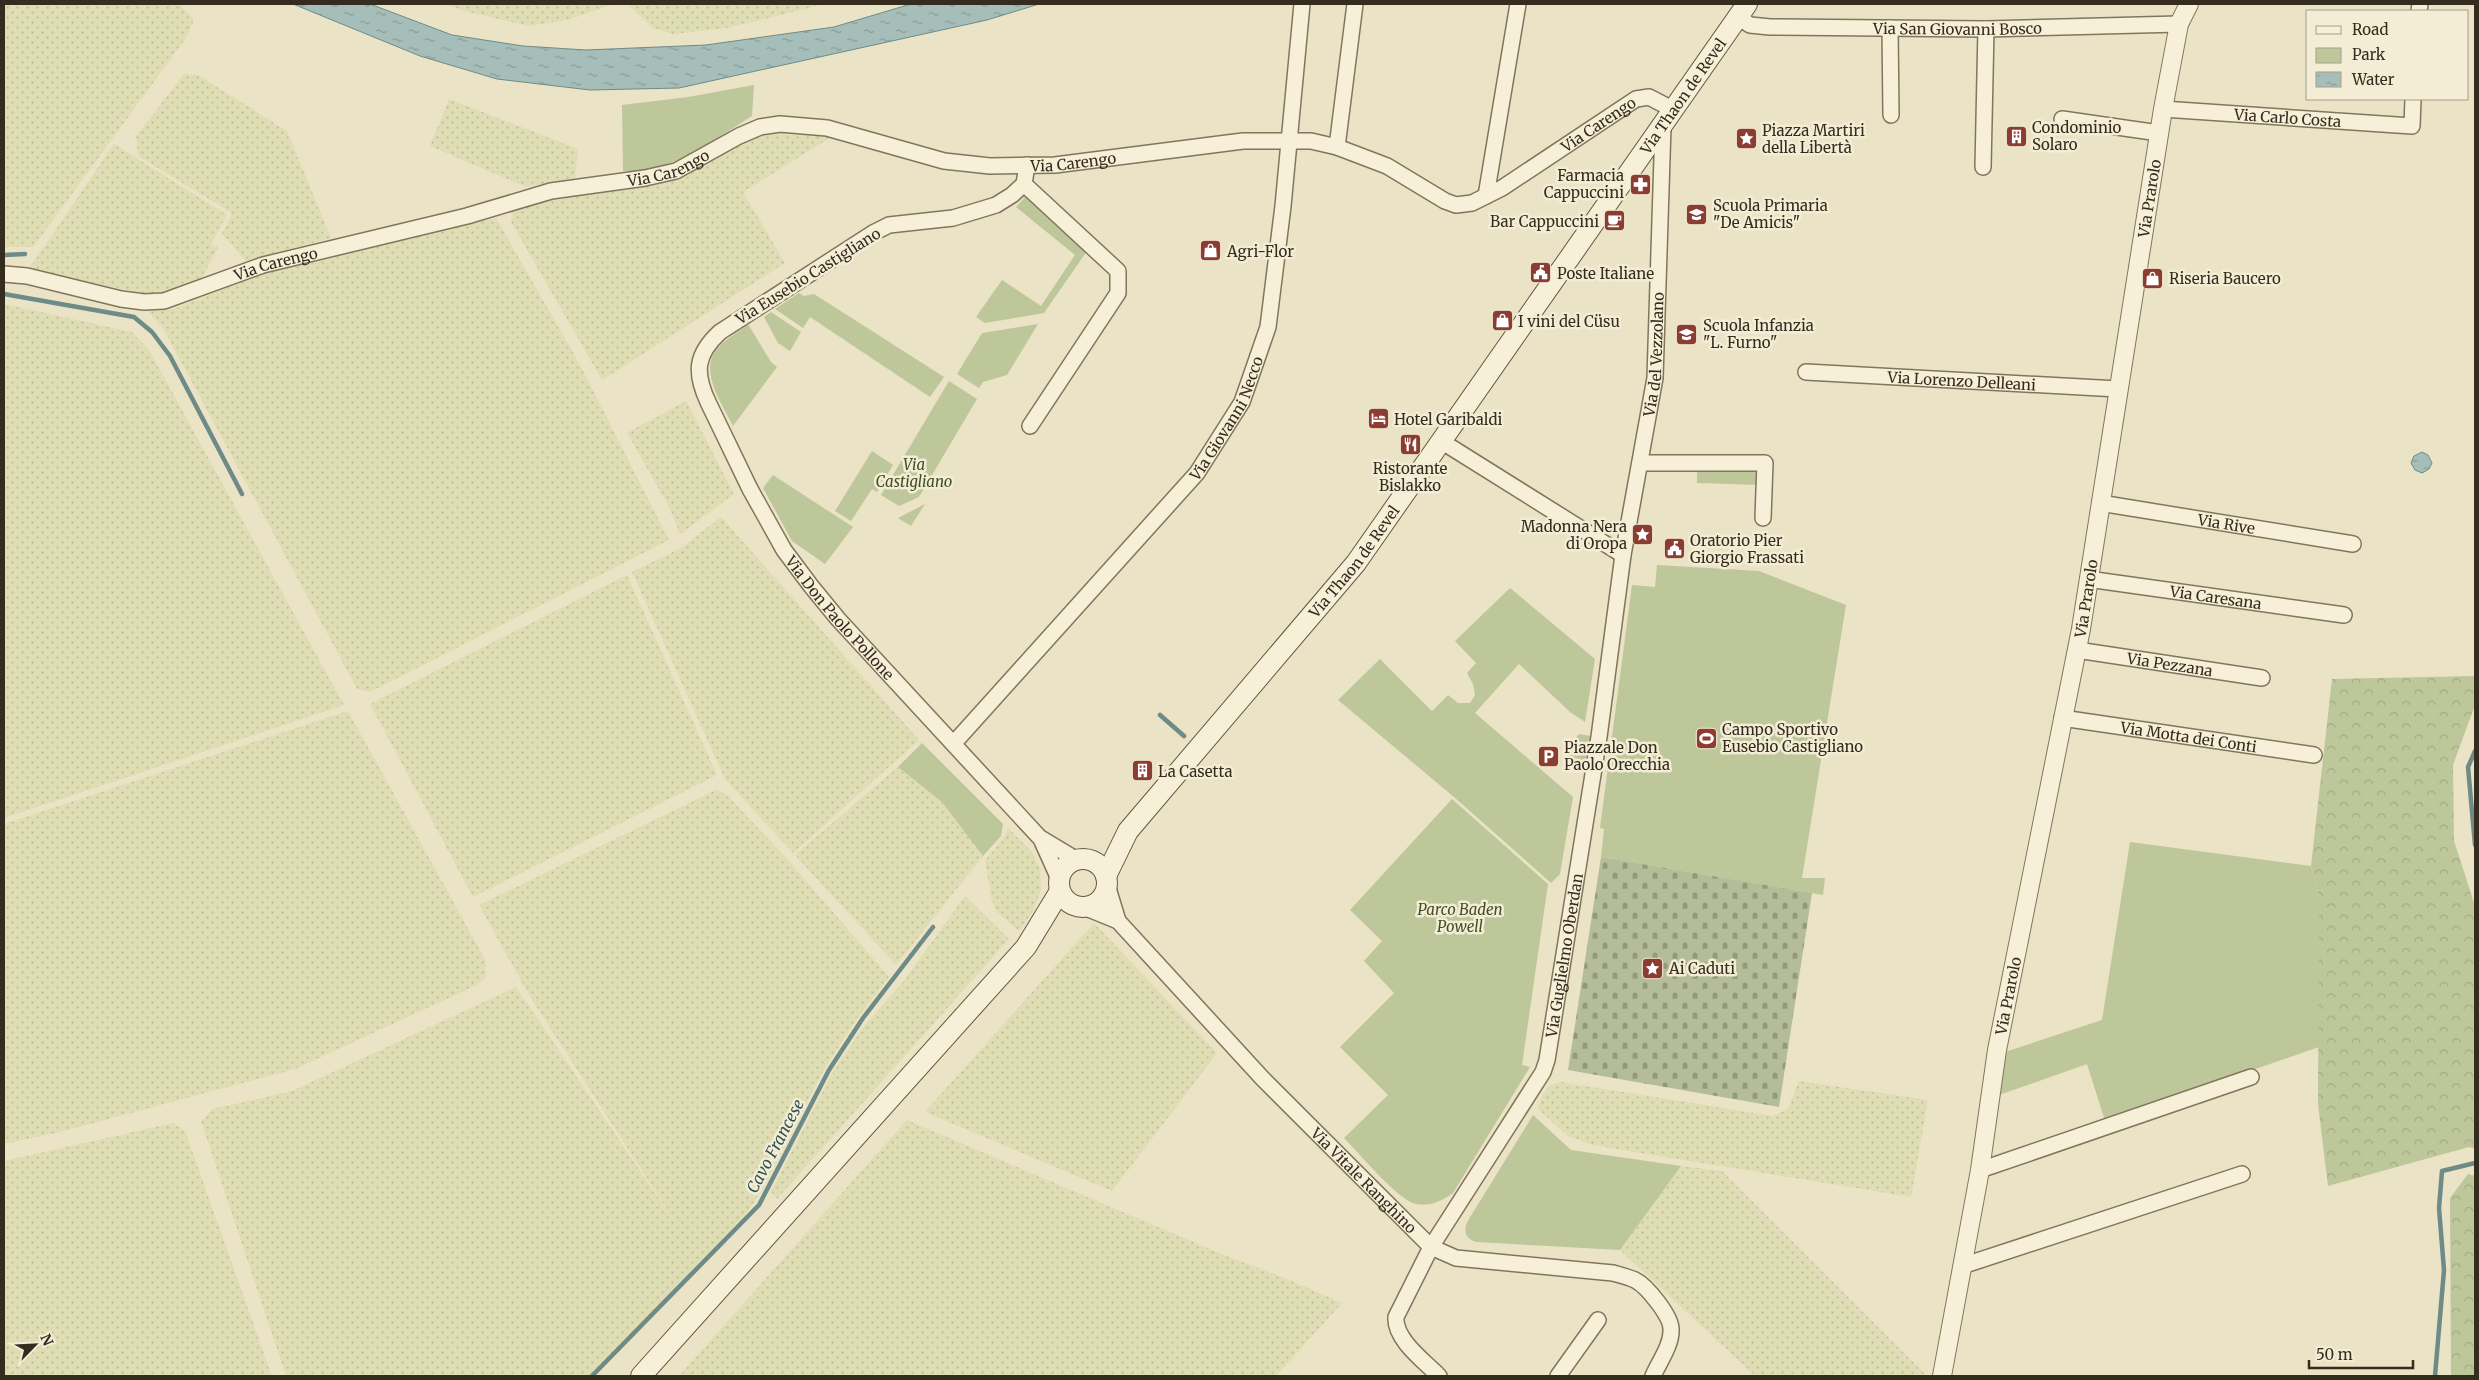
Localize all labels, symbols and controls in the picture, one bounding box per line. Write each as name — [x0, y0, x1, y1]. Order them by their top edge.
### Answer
legend — [2306, 10, 2469, 100]
street label: Via San Giovanni Bosco — [1872, 18, 2042, 39]
text: Road — [2352, 20, 2388, 39]
street label: Via Thaon de Revel — [1635, 34, 1730, 158]
text: Park — [2352, 45, 2386, 64]
text: Water — [2351, 70, 2395, 89]
street label: Via Carengo — [1556, 92, 1639, 156]
street label: Via Carlo Costa — [2233, 104, 2342, 131]
place label: Condominio Solaro — [2032, 118, 2122, 154]
place label: Piazza Martiri della Libertà — [1762, 121, 1865, 157]
building icon: Condominio Solaro — [2004, 124, 2028, 148]
place icon: Piazza Martiri della Libertà — [1734, 127, 1758, 151]
street label: Via Carengo — [625, 145, 713, 190]
street label: Via Carengo — [1029, 148, 1117, 175]
street label: Via Prarolo — [2133, 158, 2164, 240]
place label: Farmacia Cappuccini — [1544, 166, 1624, 202]
pharmacy icon: Farmacia Cappuccini — [1628, 172, 1652, 196]
place label: Scuola Primaria "De Amicis" — [1713, 196, 1828, 232]
school or university icon: Scuola Primaria "De Amicis" — [1685, 202, 1709, 226]
cafe icon: Bar Cappuccini — [1603, 209, 1627, 233]
place label: Bar Cappuccini — [1490, 212, 1599, 231]
street label: Via Eusebio Castigliano — [731, 223, 884, 329]
shop icon: Agri-Flor — [1199, 239, 1223, 263]
place label: Agri-Flor — [1226, 242, 1294, 261]
street label: Via Carengo — [230, 243, 319, 285]
public building icon: Poste Italiane — [1529, 261, 1553, 285]
place label: Poste Italiane — [1557, 264, 1654, 283]
shop icon: Riseria Baucero — [2141, 266, 2165, 290]
place label: Riseria Baucero — [2169, 269, 2281, 288]
street label: Via del Vezzolano — [1639, 291, 1667, 419]
shop icon: I vini del Cüsu — [1490, 309, 1514, 333]
place label: I vini del Cüsu — [1518, 312, 1620, 331]
place label: Scuola Infanzia "L. Furno" — [1703, 316, 1814, 352]
school or university icon: Scuola Infanzia "L. Furno" — [1675, 322, 1699, 346]
street label: Via Giovanni Necco — [1185, 353, 1267, 485]
street label: Via Lorenzo Delleani — [1886, 367, 2037, 394]
hotel icon: Hotel Garibaldi — [1366, 407, 1390, 431]
place label: Hotel Garibaldi — [1394, 410, 1502, 429]
restaurant icon: Ristorante Bislakko — [1398, 433, 1422, 457]
park label: Via Castigliano — [876, 455, 952, 491]
place label: Ristorante Bislakko — [1373, 459, 1447, 495]
street label: Via Thaon de Revel — [1304, 501, 1403, 622]
street label: Via Rive — [2195, 509, 2257, 537]
place label: Madonna Nera di Oropa — [1521, 517, 1627, 553]
place icon: Madonna Nera di Oropa — [1631, 523, 1655, 547]
place label: Oratorio Pier Giorgio Frassati — [1690, 531, 1804, 567]
public building icon: Oratorio Pier Giorgio Frassati — [1662, 537, 1686, 561]
street label: Via Don Paolo Pollone — [781, 551, 898, 683]
street label: Via Prarolo — [2070, 558, 2101, 640]
street label: Via Caresana — [2168, 581, 2263, 613]
street label: Via Pezzana — [2125, 648, 2214, 680]
street label: Via Motta dei Conti — [2118, 717, 2258, 756]
place label: Campo Sportivo Eusebio Castigliano — [1722, 720, 1863, 756]
sports icon: Campo Sportivo Eusebio Castigliano — [1694, 726, 1718, 750]
place label: Piazzale Don Paolo Orecchia — [1564, 738, 1670, 774]
parking icon: Piazzale Don Paolo Orecchia — [1536, 744, 1560, 768]
building icon: La Casetta — [1130, 759, 1154, 783]
place label: La Casetta — [1158, 762, 1233, 781]
street label: Via Guglielmo Oberdan — [1541, 872, 1586, 1040]
park label: Parco Baden Powell — [1417, 900, 1503, 936]
street label: Via Prarolo — [1991, 955, 2025, 1037]
place icon: Ai Caduti — [1641, 956, 1665, 980]
place label: Ai Caduti — [1668, 959, 1735, 978]
water label: Cavo Francese — [742, 1096, 808, 1196]
street label: Via Vitale Ranghino — [1307, 1123, 1421, 1237]
north arrow — [10, 1320, 60, 1370]
text: N — [36, 1331, 57, 1348]
scale bar — [2309, 1338, 2413, 1370]
text: 50 m — [2316, 1345, 2353, 1364]

